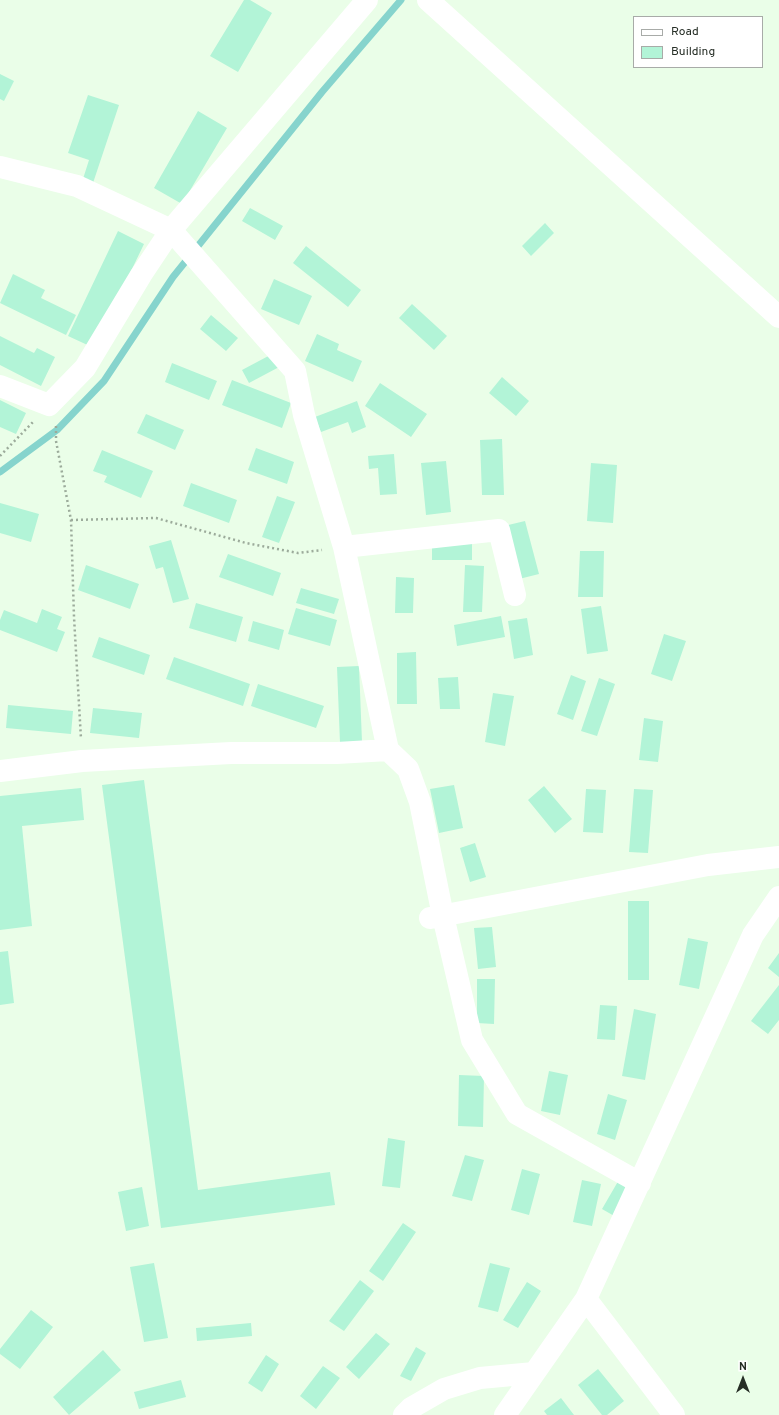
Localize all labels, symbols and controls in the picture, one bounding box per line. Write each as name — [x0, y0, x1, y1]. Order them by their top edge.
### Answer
legend — [633, 16, 763, 68]
text: Road — [671, 24, 699, 40]
text: Building — [671, 44, 715, 60]
north arrow — [723, 1359, 763, 1399]
text: N — [739, 1360, 747, 1374]

